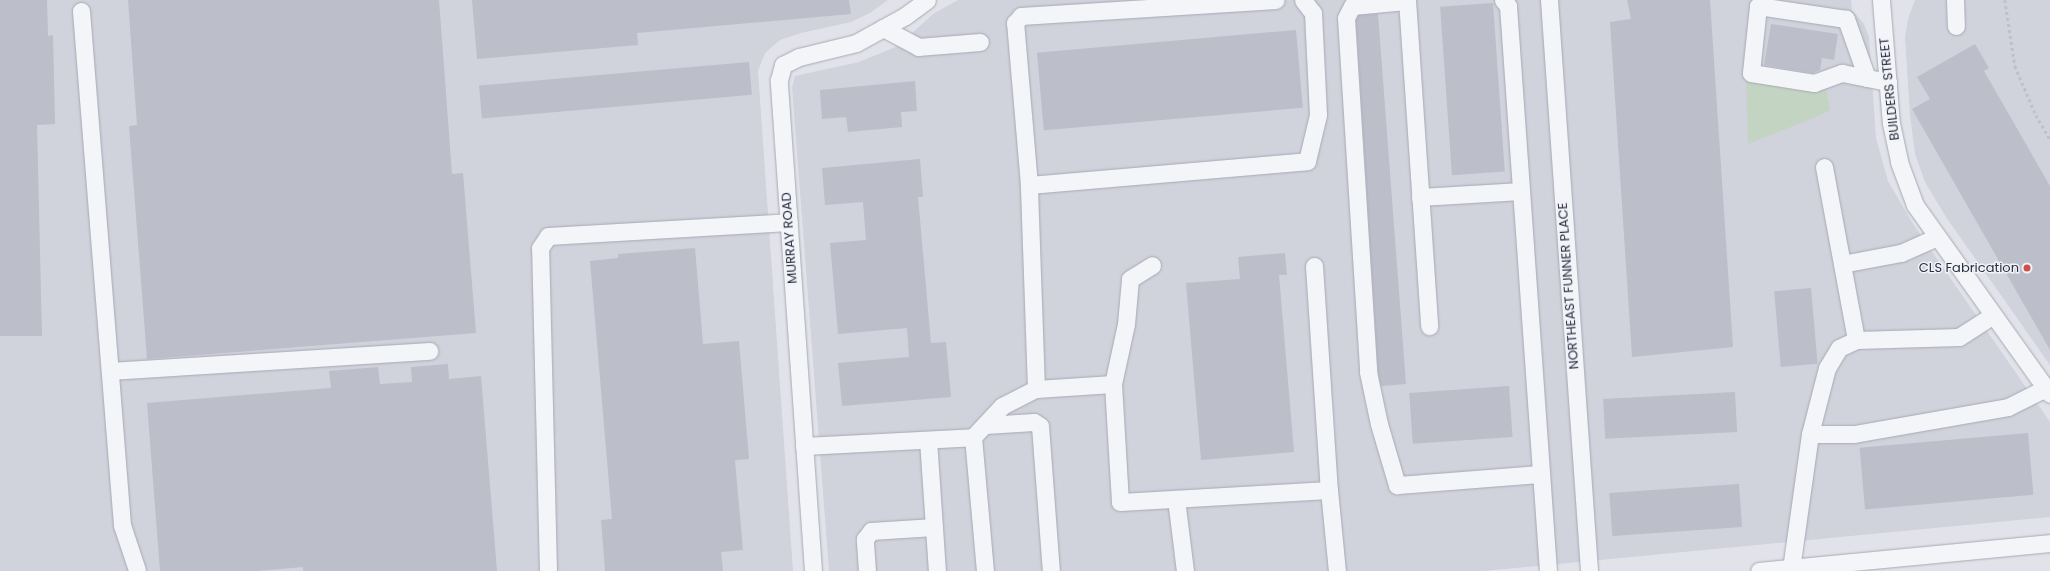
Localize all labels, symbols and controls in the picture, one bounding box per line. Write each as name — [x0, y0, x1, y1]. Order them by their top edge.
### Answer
street label: BUILDERS STREET — [1877, 37, 1903, 141]
street label: MURRAY ROAD — [779, 192, 801, 284]
street label: NORTHEAST FUNNER PLACE — [1555, 202, 1583, 370]
place label: CLS Fabrication — [1919, 260, 2019, 276]
marker: CLS Fabrication — [2022, 263, 2032, 273]

